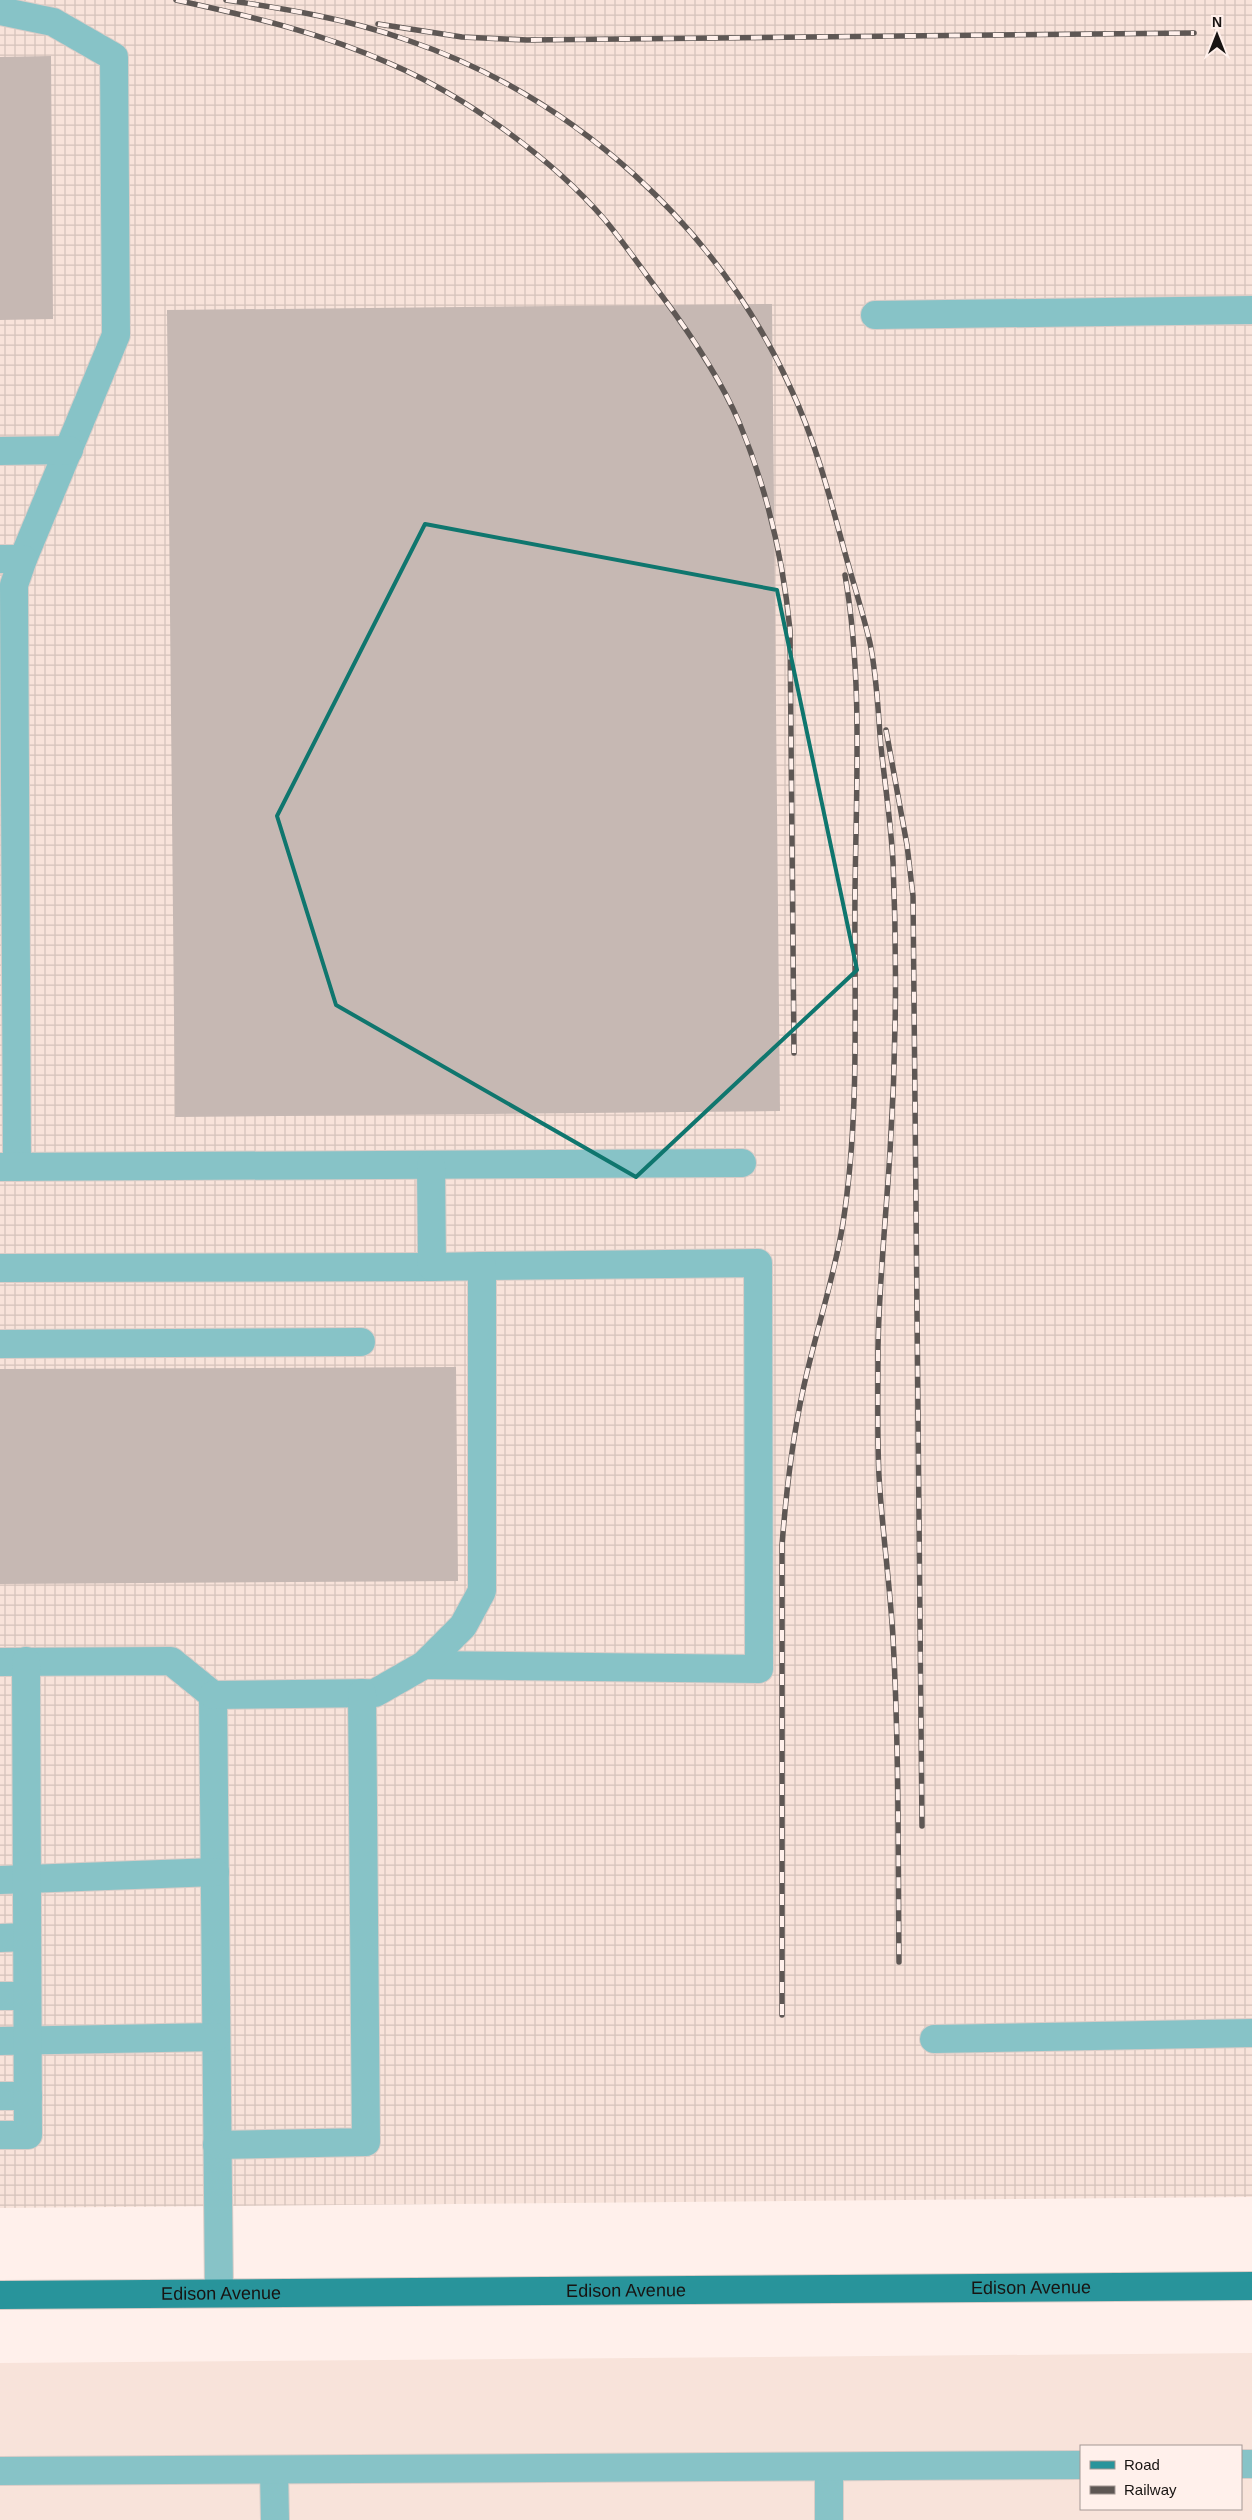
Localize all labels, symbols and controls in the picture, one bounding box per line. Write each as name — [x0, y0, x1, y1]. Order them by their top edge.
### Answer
north arrow — [1192, 10, 1242, 60]
text: N — [1212, 14, 1222, 30]
street label: Edison Avenue — [971, 2277, 1091, 2298]
street label: Edison Avenue — [566, 2280, 686, 2301]
street label: Edison Avenue — [161, 2283, 281, 2304]
legend — [1080, 2445, 1242, 2510]
text: Road — [1124, 2456, 1160, 2473]
text: Railway — [1124, 2481, 1177, 2498]

